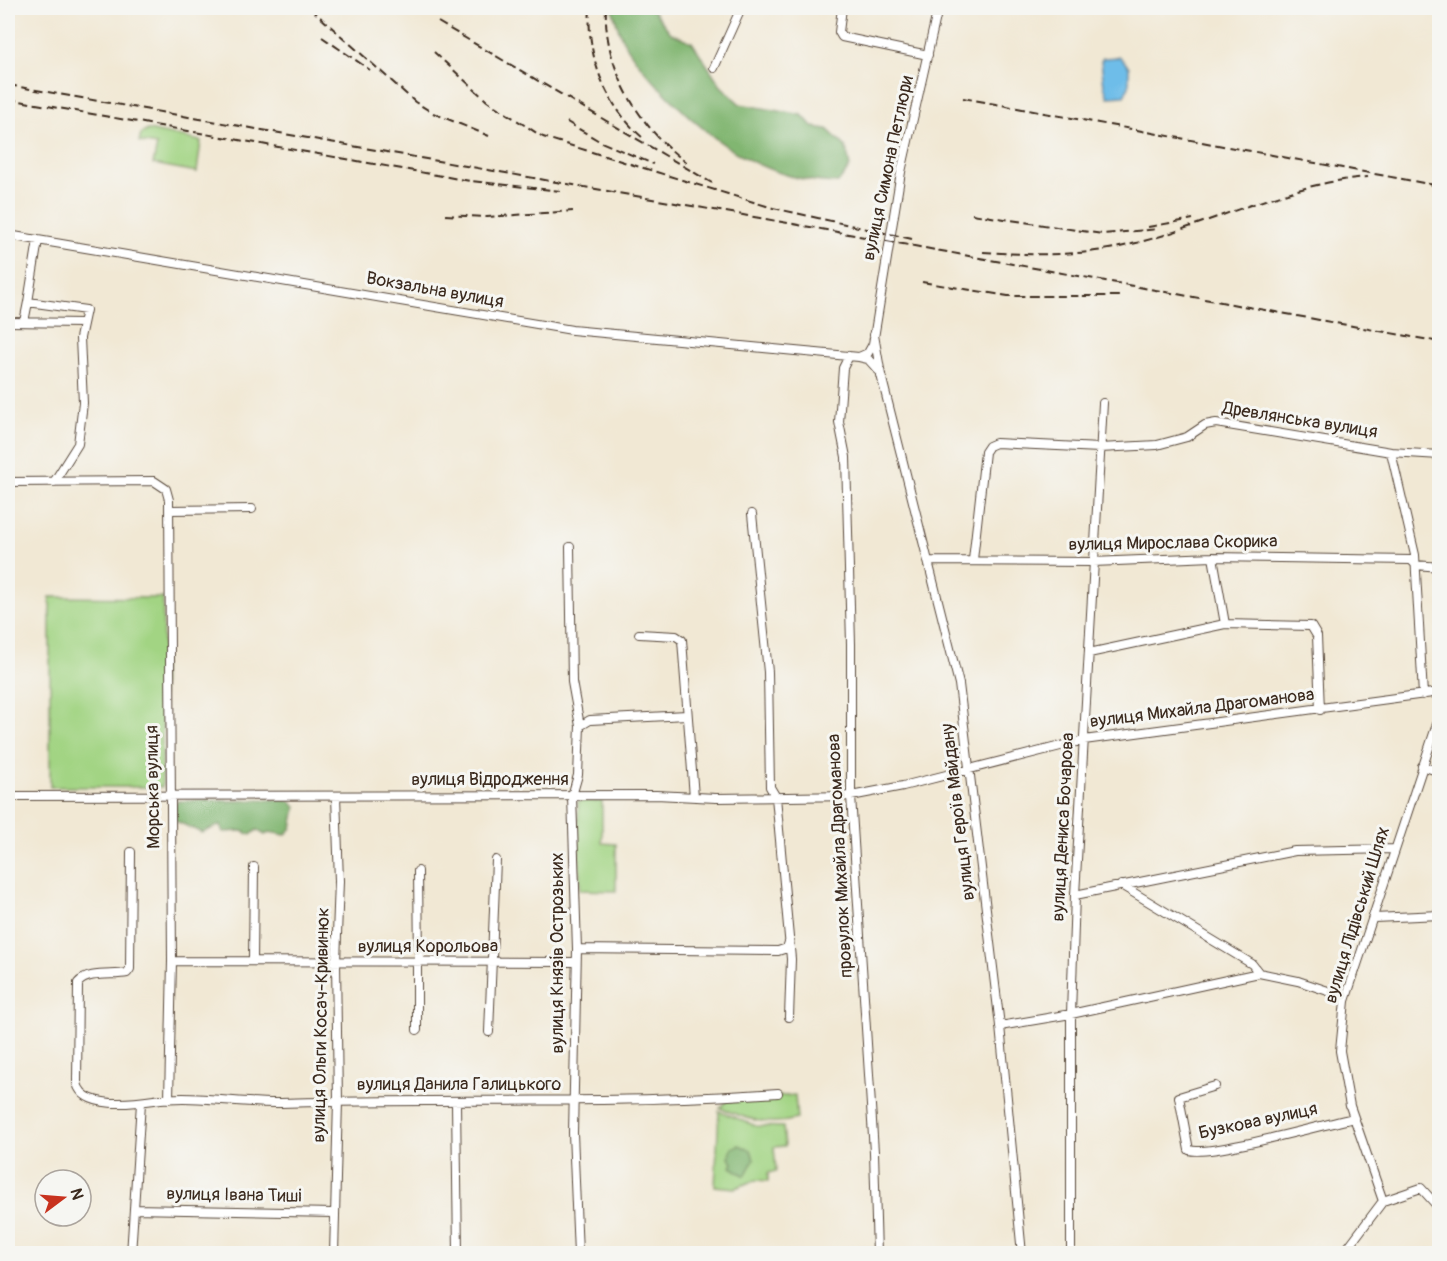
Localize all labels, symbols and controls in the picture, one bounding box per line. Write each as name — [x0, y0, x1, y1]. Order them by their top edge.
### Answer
street label: вулиця Симона Петлюри — [857, 74, 919, 262]
street label: Вокзальна вулиця — [365, 267, 505, 313]
street label: Древлянська вулиця — [1220, 396, 1379, 444]
street label: вулиця Мирослава Скорика — [1068, 530, 1278, 556]
street label: вулиця Михайла Драгоманова — [1088, 683, 1316, 733]
street label: вулиця Героїв Майдану — [936, 722, 980, 902]
street label: Морська вулиця — [140, 725, 166, 849]
street label: вулиця Дениса Бочарова — [1047, 732, 1079, 922]
street label: провулок Михайла Драгоманова — [822, 733, 858, 979]
street label: вулиця Відродження — [411, 768, 569, 791]
street label: вулиця Лідівський Шлях — [1319, 824, 1395, 1006]
street label: вулиця Князів Острозьких — [546, 853, 569, 1053]
street label: вулиця Ольги Косач-Кривинюк — [307, 907, 335, 1143]
street label: вулиця Корольова — [358, 935, 498, 958]
street label: вулиця Данила Галицького — [357, 1073, 562, 1096]
street label: Бузкова вулиця — [1196, 1097, 1320, 1145]
north arrow — [33, 1168, 93, 1228]
street label: вулиця Івана Тиші — [166, 1182, 302, 1208]
text: N — [65, 1186, 88, 1202]

